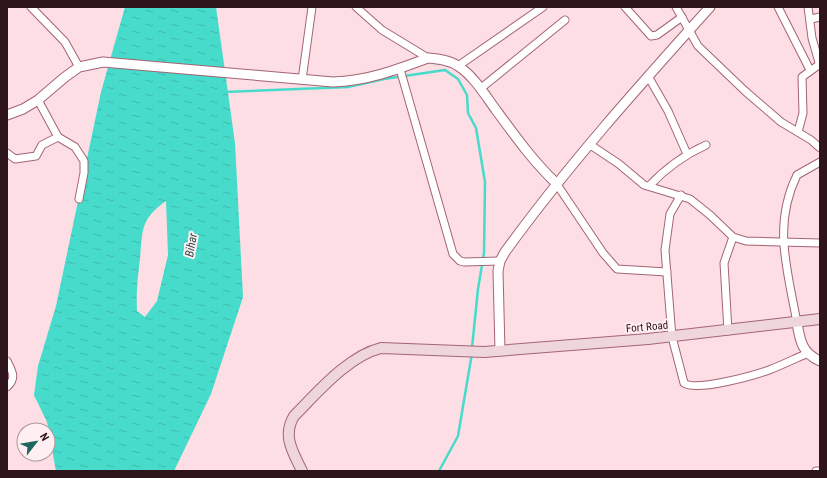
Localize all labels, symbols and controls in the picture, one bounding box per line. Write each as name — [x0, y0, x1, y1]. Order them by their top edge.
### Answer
water label: Bihar — [182, 232, 200, 258]
street label: Fort Road — [625, 319, 669, 335]
north arrow — [16, 422, 56, 462]
text: N — [37, 431, 52, 444]

